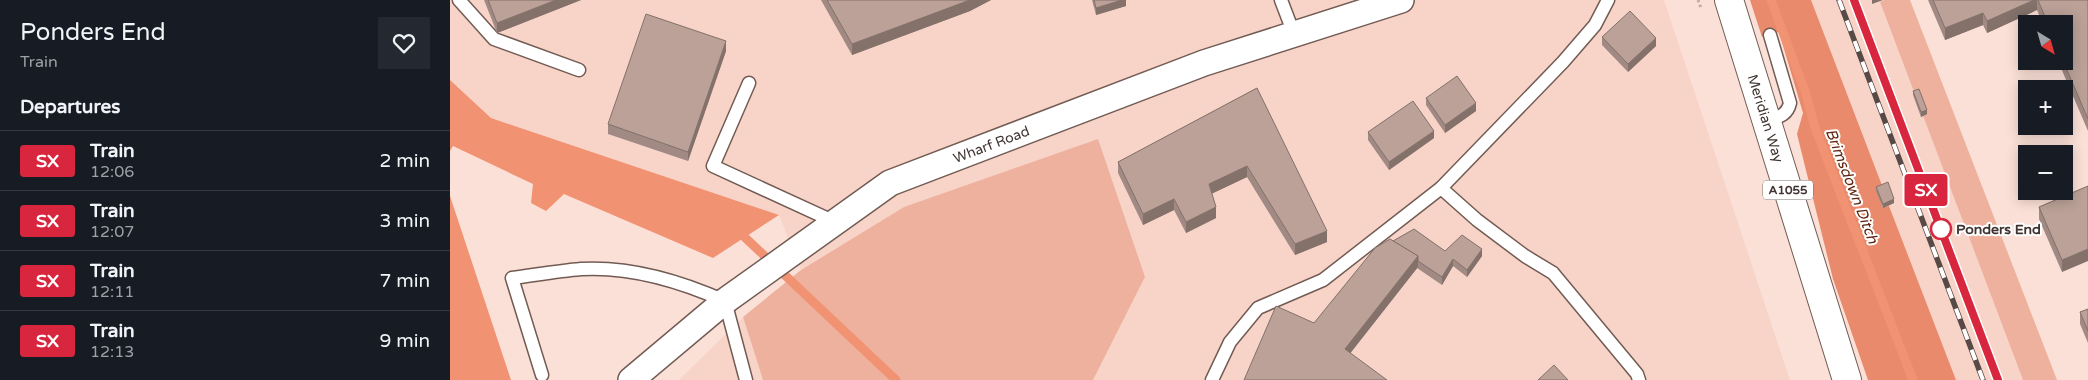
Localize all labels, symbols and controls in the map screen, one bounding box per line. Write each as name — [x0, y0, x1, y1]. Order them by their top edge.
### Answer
north arrow — [2018, 15, 2072, 70]
map controls — [2018, 15, 2073, 200]
button: heart — [378, 17, 430, 69]
text: Ponders End — [20, 18, 166, 47]
text: Train — [20, 52, 58, 72]
street label: Meridian Way — [1744, 72, 1788, 165]
button: + — [2018, 80, 2073, 135]
text: Departures — [20, 96, 120, 118]
street label: Wharf Road — [951, 122, 1032, 167]
water label: Brimsdown Ditch — [1822, 126, 1883, 247]
text: Train — [90, 140, 135, 162]
button: − — [2018, 145, 2073, 200]
text: SX — [36, 150, 59, 172]
text: 2 min — [379, 150, 430, 172]
text: 12:06 — [90, 162, 134, 182]
line badge: SX — [1904, 174, 1948, 206]
text: SX — [1914, 179, 1938, 201]
road number: A1055 — [1763, 180, 1813, 200]
text: Train — [90, 200, 135, 222]
text: SX — [36, 210, 59, 232]
text: 3 min — [379, 210, 430, 232]
marker: Ponders End — [1930, 218, 1952, 240]
place label: Ponders End — [1956, 221, 2041, 238]
text: 12:07 — [90, 222, 134, 242]
text: Train — [90, 260, 135, 282]
text: SX — [36, 270, 59, 292]
text: 7 min — [379, 270, 430, 292]
text: 12:11 — [90, 282, 134, 302]
text: Train — [90, 320, 135, 342]
text: SX — [36, 330, 59, 352]
text: 9 min — [379, 330, 430, 352]
text: 12:13 — [90, 342, 134, 362]

